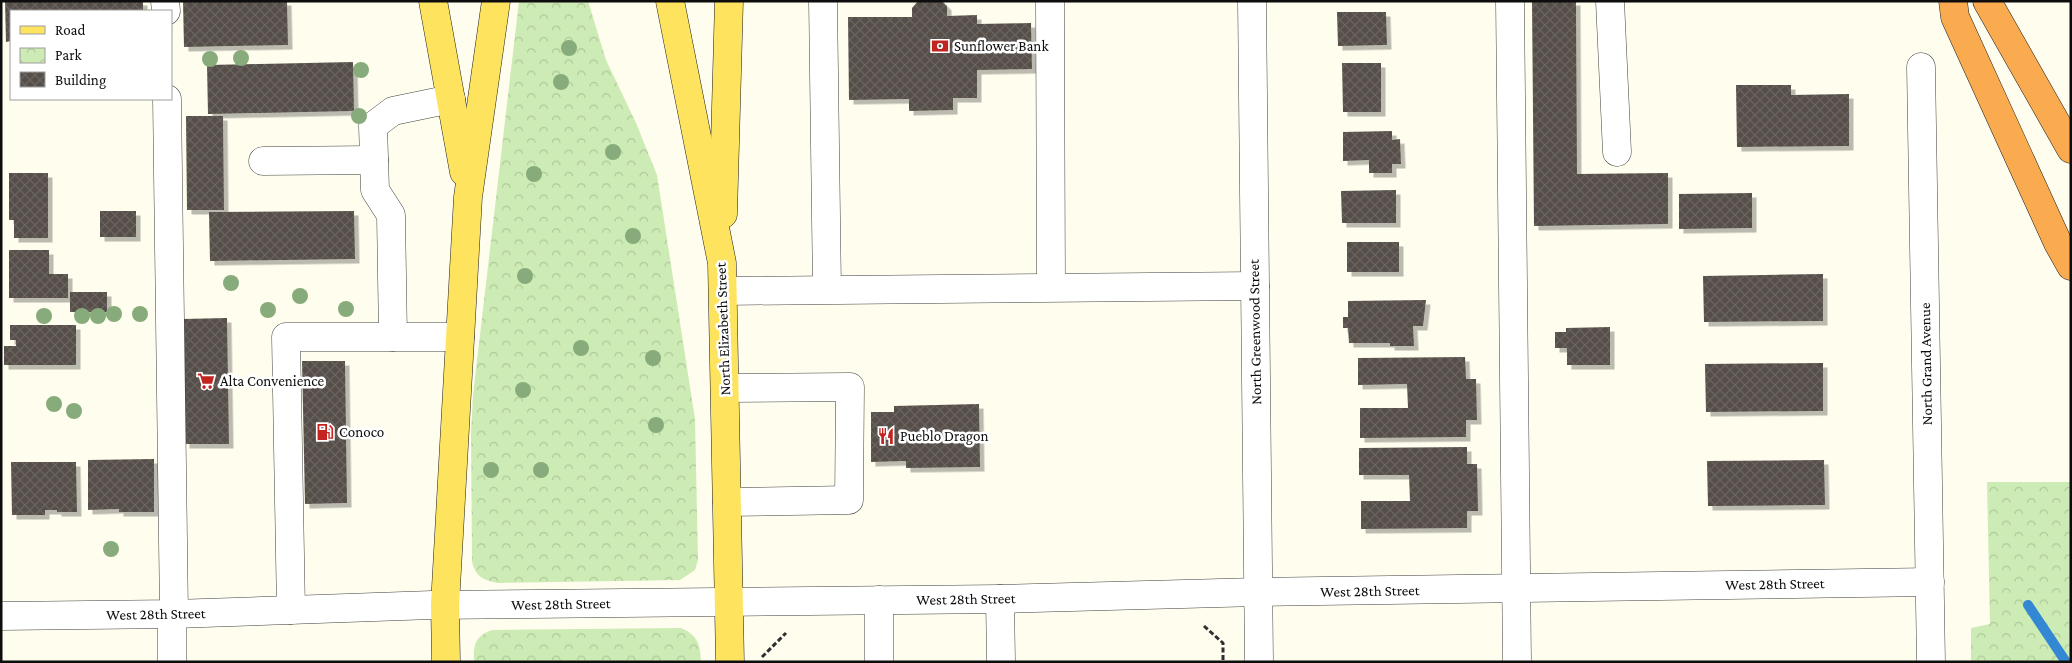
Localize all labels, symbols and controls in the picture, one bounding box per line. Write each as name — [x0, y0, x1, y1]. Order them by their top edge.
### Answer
legend — [10, 10, 172, 100]
text: Road — [55, 22, 86, 38]
bank icon: Sunflower Bank — [930, 36, 950, 56]
place label: Sunflower Bank — [954, 38, 1049, 54]
text: Park — [55, 47, 82, 63]
text: Building — [55, 72, 106, 89]
street label: North Greenwood Street — [1246, 258, 1264, 405]
street label: North Elizabeth Street — [713, 261, 733, 396]
street label: North Grand Avenue — [1917, 302, 1935, 426]
supermarket icon: Alta Convenience — [196, 371, 216, 391]
place label: Alta Convenience — [220, 373, 325, 389]
fuel station icon: Conoco — [315, 422, 335, 442]
place label: Conoco — [339, 424, 384, 440]
restaurant icon: Pueblo Dragon — [876, 426, 896, 446]
place label: Pueblo Dragon — [900, 428, 989, 445]
street label: West 28th Street — [1725, 575, 1826, 593]
street label: West 28th Street — [1320, 582, 1421, 600]
street label: West 28th Street — [916, 590, 1017, 608]
street label: West 28th Street — [511, 595, 612, 613]
street label: West 28th Street — [106, 605, 207, 623]

